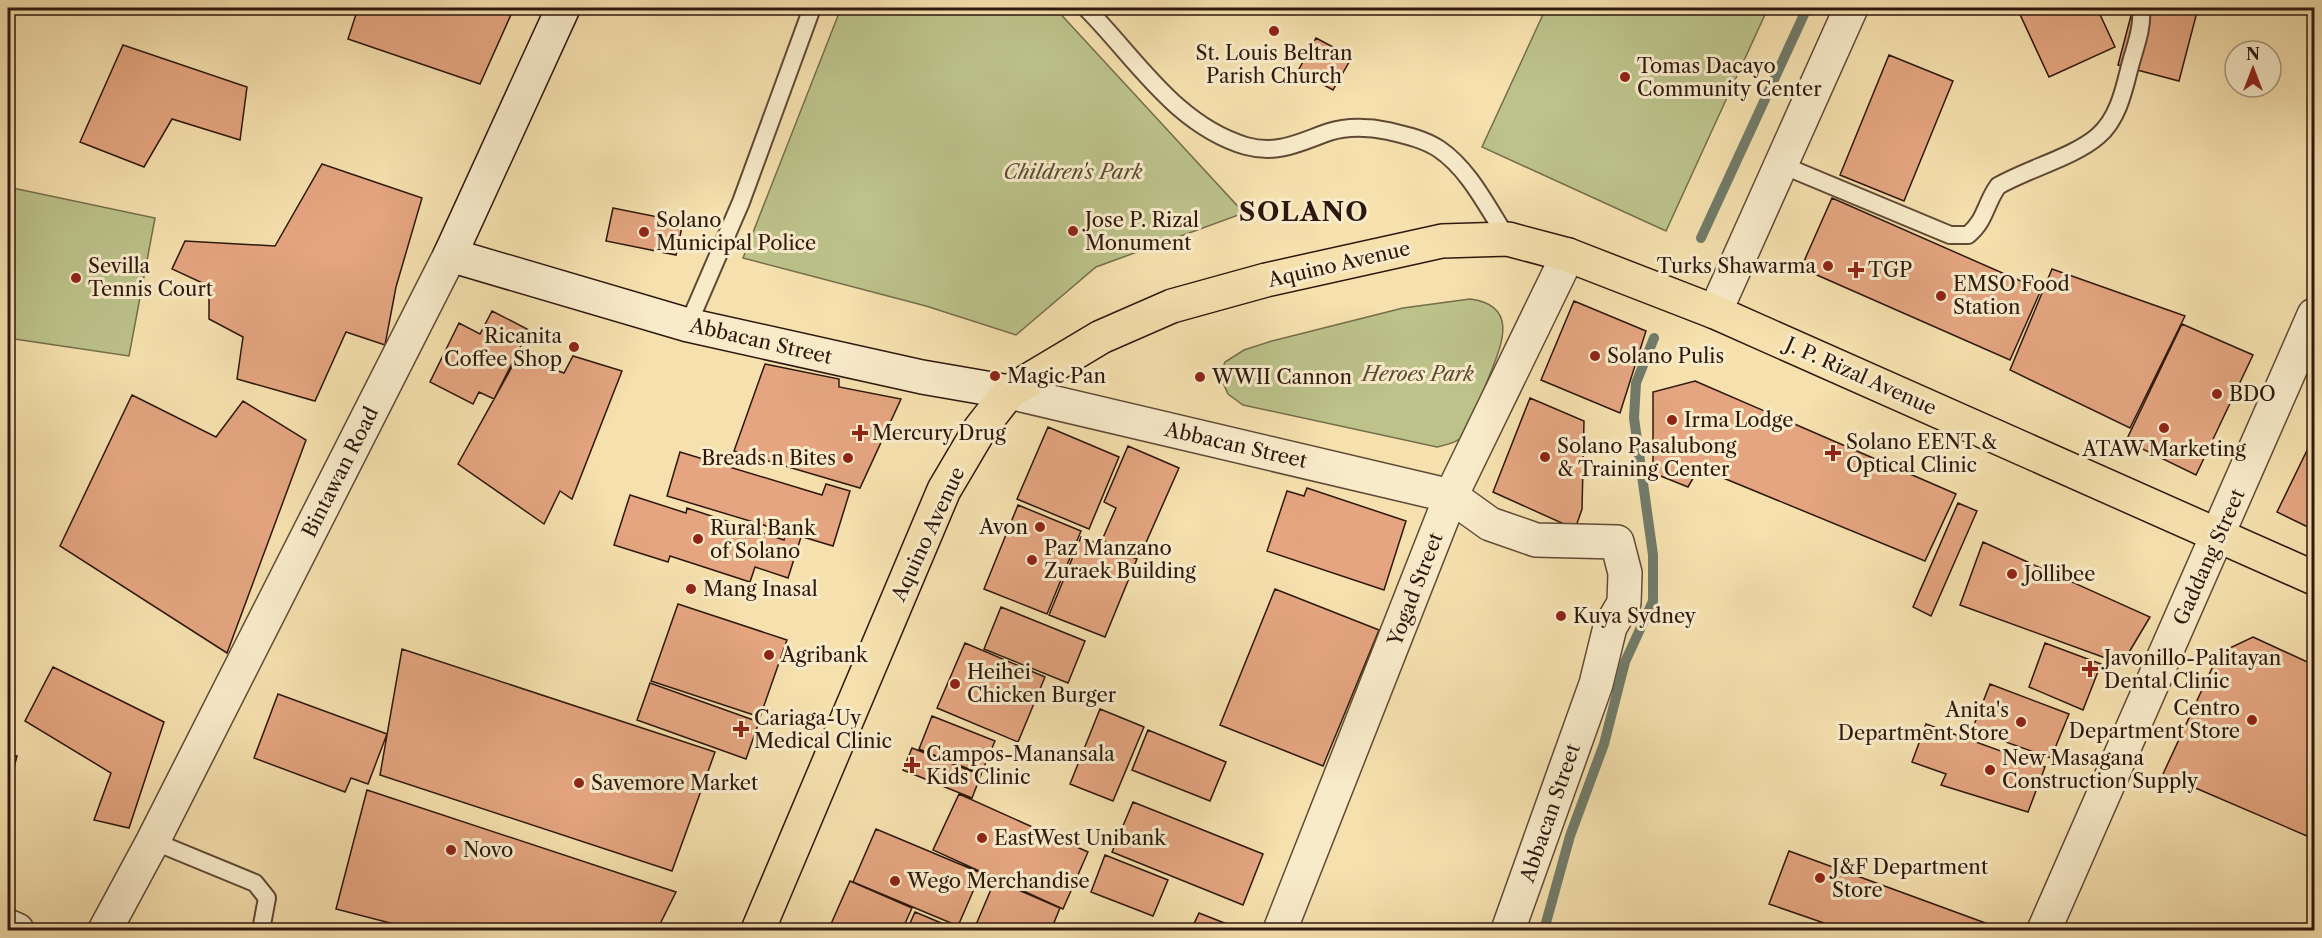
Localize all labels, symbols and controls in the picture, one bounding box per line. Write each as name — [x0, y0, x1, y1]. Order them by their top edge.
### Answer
marker: St. Louis Beltran Parish Church — [1267, 24, 1281, 38]
north arrow — [2223, 39, 2283, 99]
place label: St. Louis Beltran Parish Church — [1196, 41, 1353, 88]
text: N — [2246, 44, 2260, 64]
place label: Tomas Dacayo Community Center — [1637, 54, 1822, 101]
marker: Tomas Dacayo Community Center — [1618, 70, 1632, 84]
park label: Children's Park — [1003, 160, 1143, 184]
district label: SOLANO — [1239, 196, 1369, 228]
place label: Solano Municipal Police — [656, 208, 816, 255]
place label: Jose P. Rizal Monument — [1082, 208, 1199, 255]
marker: Jose P. Rizal Monument — [1066, 224, 1080, 238]
marker: Solano Municipal Police — [637, 225, 651, 239]
street label: Aquino Avenue — [1264, 236, 1413, 292]
place label: Sevilla Tennis Court — [88, 254, 213, 301]
place label: Turks Shawarma — [1657, 254, 1816, 278]
place label: TGP — [1868, 258, 1912, 282]
marker: Turks Shawarma — [1821, 259, 1835, 273]
marker: TGP — [1849, 263, 1863, 277]
marker: Sevilla Tennis Court — [69, 271, 83, 285]
place label: EMSO Food Station — [1953, 272, 2070, 319]
marker: EMSO Food Station — [1934, 289, 1948, 303]
street label: Abbacan Street — [687, 313, 834, 369]
place label: Ricanita Coffee Shop — [444, 324, 562, 371]
street label: J. P. Rizal Avenue — [1779, 331, 1940, 420]
marker: Ricanita Coffee Shop — [567, 340, 581, 354]
place label: Solano Pulis — [1607, 344, 1724, 368]
marker: Solano Pulis — [1588, 349, 1602, 363]
park label: Heroes Park — [1360, 362, 1475, 386]
place label: Magic Pan — [1007, 364, 1107, 388]
place label: WWII Cannon — [1211, 365, 1352, 389]
marker: Magic Pan — [988, 369, 1002, 383]
marker: WWII Cannon — [1193, 370, 1207, 384]
place label: BDO — [2229, 382, 2276, 406]
marker: BDO — [2210, 387, 2224, 401]
street label: Bintawan Road — [297, 403, 383, 541]
place label: Irma Lodge — [1684, 408, 1793, 432]
marker: Irma Lodge — [1665, 413, 1679, 427]
street label: Abbacan Street — [1162, 417, 1309, 473]
place label: Mercury Drug — [872, 421, 1006, 445]
marker: ATAW Marketing — [2157, 421, 2171, 435]
marker: Mercury Drug — [853, 426, 867, 440]
place label: Solano EENT & Optical Clinic — [1846, 430, 1997, 477]
place label: Solano Pasalubong & Training Center — [1557, 434, 1737, 481]
place label: ATAW Marketing — [2081, 437, 2246, 461]
marker: Solano EENT & Optical Clinic — [1824, 444, 1842, 462]
place label: Breads n Bites — [701, 446, 836, 470]
marker: Solano Pasalubong & Training Center — [1538, 450, 1552, 464]
marker: Breads n Bites — [841, 451, 855, 465]
street label: Aquino Avenue — [886, 463, 970, 606]
street label: Gaddang Street — [2168, 485, 2250, 629]
place label: Avon — [978, 515, 1028, 539]
place label: Rural Bank of Solano — [710, 516, 817, 563]
marker: Avon — [1033, 520, 1047, 534]
street label: Yogad Street — [1382, 529, 1448, 650]
marker: Rural Bank of Solano — [691, 532, 705, 546]
place label: Paz Manzano Zuraek Building — [1044, 536, 1196, 583]
marker: Paz Manzano Zuraek Building — [1025, 553, 1039, 567]
place label: Jollibee — [2021, 562, 2096, 586]
marker: Jollibee — [2005, 567, 2019, 581]
place label: Mang Inasal — [703, 577, 818, 601]
marker: Mang Inasal — [684, 582, 698, 596]
place label: Kuya Sydney — [1573, 604, 1697, 628]
marker: Kuya Sydney — [1554, 609, 1568, 623]
place label: Agribank — [780, 643, 869, 667]
place label: Javonillo-Palitayan Dental Clinic — [2101, 646, 2282, 693]
marker: Agribank — [762, 648, 776, 662]
place label: Heihei Chicken Burger — [967, 660, 1117, 707]
marker: Javonillo-Palitayan Dental Clinic — [2081, 660, 2099, 678]
marker: Heihei Chicken Burger — [948, 677, 962, 691]
place label: Centro Department Store — [2069, 696, 2240, 743]
place label: Anita's Department Store — [1838, 698, 2009, 745]
place label: Cariaga-Uy Medical Clinic — [754, 706, 892, 753]
marker: Centro Department Store — [2245, 713, 2259, 727]
marker: Anita's Department Store — [2014, 715, 2028, 729]
marker: Cariaga-Uy Medical Clinic — [732, 720, 750, 738]
street label: Abbacan Street — [1515, 740, 1585, 886]
place label: Campos-Manansala Kids Clinic — [926, 742, 1115, 789]
place label: New Masagana Construction Supply — [2002, 746, 2199, 793]
marker: Campos-Manansala Kids Clinic — [903, 756, 921, 774]
marker: New Masagana Construction Supply — [1983, 763, 1997, 777]
place label: Savemore Market — [591, 771, 758, 795]
marker: Savemore Market — [572, 776, 586, 790]
place label: EastWest Unibank — [994, 826, 1167, 850]
marker: EastWest Unibank — [975, 831, 989, 845]
place label: Novo — [463, 838, 513, 862]
marker: Novo — [444, 843, 458, 857]
place label: J&F Department Store — [1829, 855, 1988, 902]
place label: Wego Merchandise — [906, 869, 1090, 893]
marker: J&F Department Store — [1813, 871, 1827, 885]
marker: Wego Merchandise — [888, 874, 902, 888]

